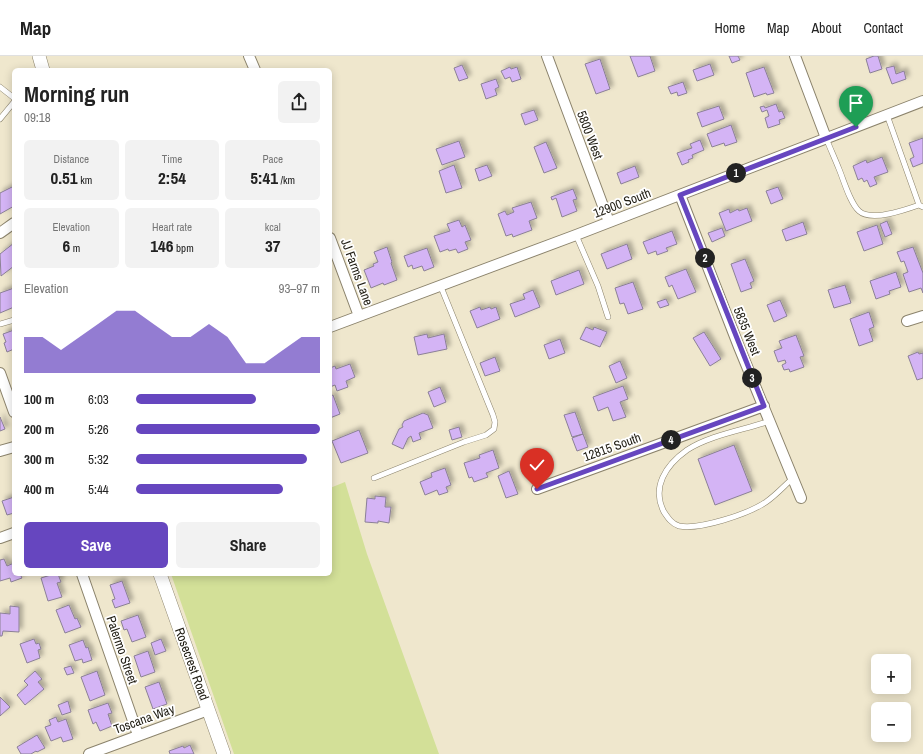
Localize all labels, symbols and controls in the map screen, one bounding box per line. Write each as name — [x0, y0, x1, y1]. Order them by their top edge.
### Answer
text: Map — [20, 15, 51, 41]
text: Home — [714, 19, 745, 37]
text: Map — [767, 19, 789, 37]
text: About — [811, 19, 841, 37]
text: Contact — [863, 19, 903, 37]
text: Morning run — [24, 79, 129, 109]
button: share — [278, 81, 320, 123]
pin — [839, 86, 873, 127]
icon: arrive — [845, 92, 867, 114]
street label: 5800 West — [573, 108, 607, 162]
text: 09:18 — [24, 109, 51, 126]
text: Distance — [54, 152, 89, 166]
text: Time — [162, 152, 182, 166]
text: Pace — [262, 152, 283, 166]
pin: 1 — [726, 163, 746, 183]
text: 0.51 — [50, 166, 78, 189]
text: 2:54 — [158, 166, 186, 189]
text: 5:41 — [250, 166, 278, 189]
text: 1 — [733, 166, 739, 180]
text: km — [78, 173, 92, 187]
text: /km — [278, 173, 295, 187]
street label: 12900 South — [591, 184, 653, 222]
text: Elevation — [53, 220, 90, 234]
text: Heart rate — [152, 220, 192, 234]
text: kcal — [265, 220, 281, 234]
text: 6 — [62, 234, 70, 257]
text: 146 — [150, 234, 174, 257]
text: 37 — [265, 234, 280, 257]
street label: JJ Farms Lane — [337, 236, 377, 308]
text: m — [70, 241, 80, 255]
text: bpm — [174, 241, 194, 255]
pin: 2 — [695, 248, 715, 268]
text: 2 — [702, 251, 708, 265]
text: Elevation — [24, 280, 68, 297]
text: 93–97 m — [279, 280, 320, 297]
street label: 5835 West — [730, 304, 764, 358]
pin: 3 — [742, 368, 762, 388]
text: 3 — [749, 371, 755, 385]
text: 100 m — [24, 391, 54, 408]
text: 6:03 — [88, 391, 109, 408]
text: 200 m — [24, 421, 54, 438]
text: 5:26 — [88, 421, 109, 438]
street label: 12815 South — [581, 429, 643, 465]
pin: 4 — [661, 430, 681, 450]
text: 4 — [668, 433, 674, 447]
pin — [520, 448, 554, 489]
text: 300 m — [24, 451, 54, 468]
text: 5:32 — [88, 451, 109, 468]
icon: check — [526, 454, 548, 476]
text: 400 m — [24, 481, 54, 498]
text: 5:44 — [88, 481, 109, 498]
button: Save — [24, 522, 168, 568]
button: Share — [176, 522, 320, 568]
street label: Palermo Street — [102, 614, 142, 686]
street label: Rosecrest Road — [171, 625, 213, 703]
map controls — [871, 654, 911, 742]
button: + — [871, 654, 911, 694]
street label: Toscana Way — [111, 700, 177, 738]
button: − — [871, 702, 911, 742]

